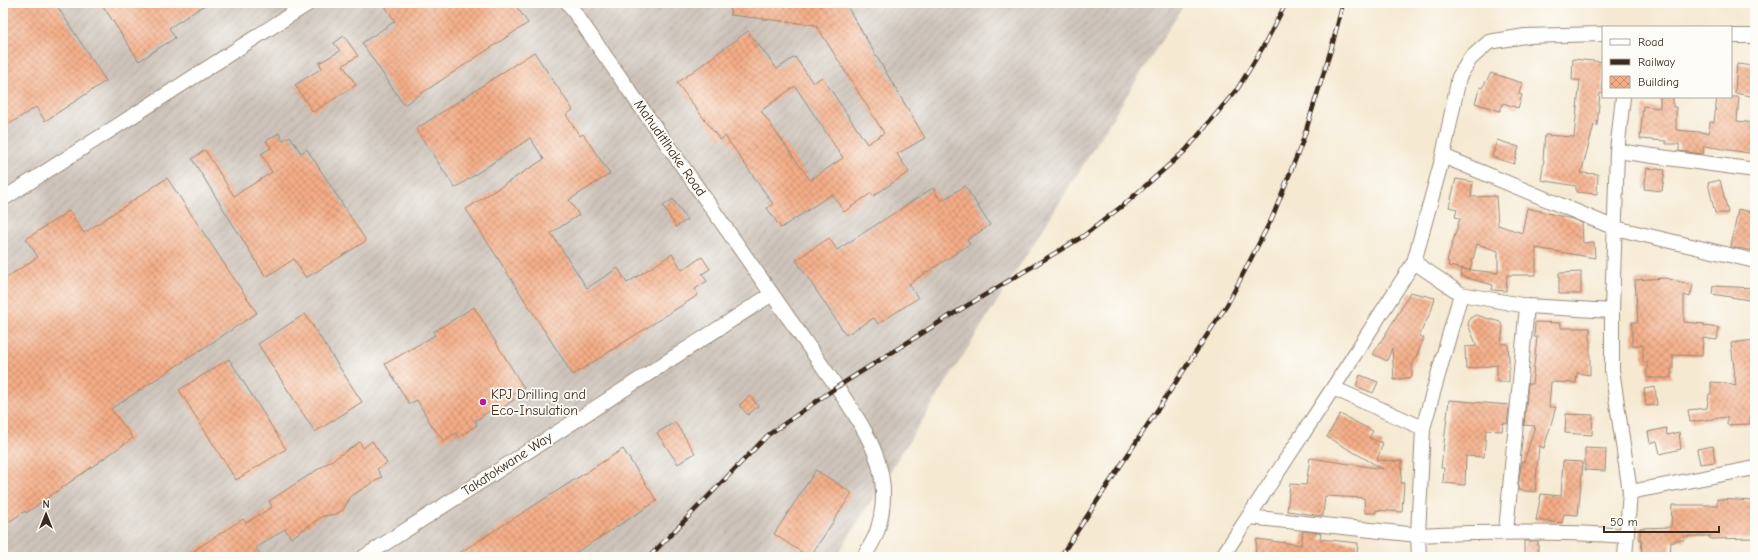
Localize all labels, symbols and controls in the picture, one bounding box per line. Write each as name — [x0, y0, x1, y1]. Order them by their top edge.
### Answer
legend — [1602, 26, 1732, 98]
text: Road — [1638, 35, 1664, 49]
text: Railway — [1638, 55, 1676, 69]
text: Building — [1638, 75, 1679, 89]
street label: Mahuditlhake Road — [630, 96, 710, 200]
place label: KPJ Drilling and Eco-Insulation — [491, 386, 586, 419]
marker: KPJ Drilling and Eco-Insulation — [478, 397, 488, 407]
street label: Takatokwane Way — [459, 428, 556, 499]
north arrow — [26, 494, 66, 534]
text: N — [42, 498, 50, 511]
scale bar — [1604, 508, 1719, 534]
text: 50 m — [1610, 515, 1638, 529]

